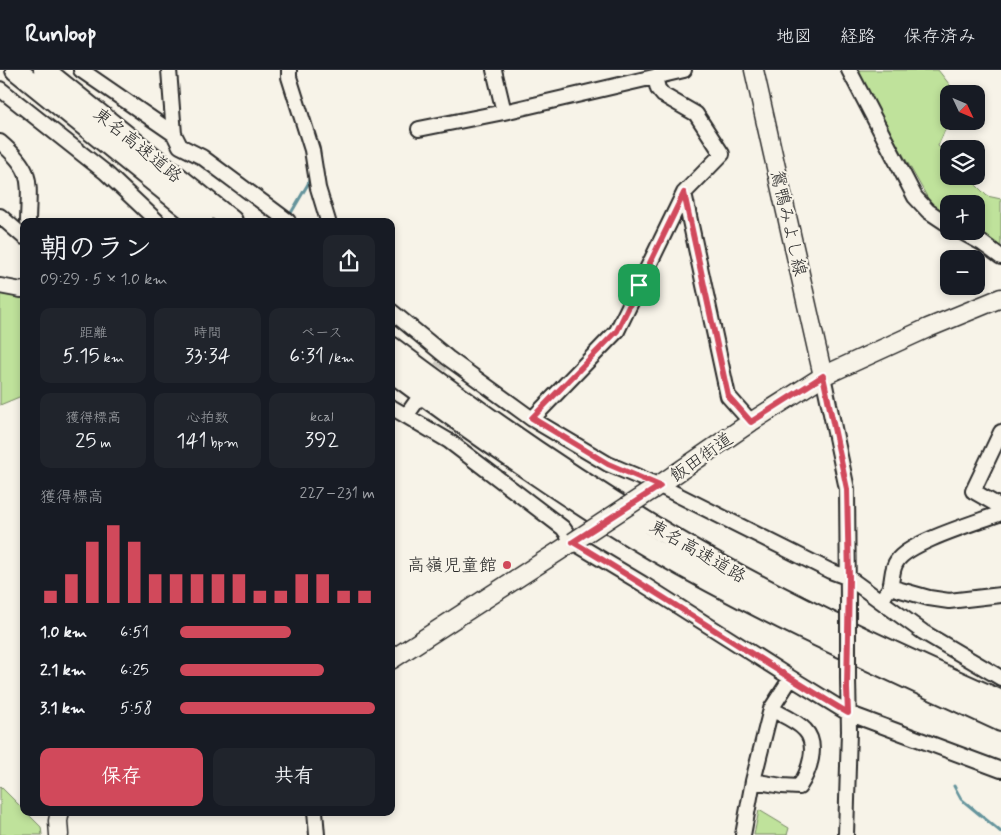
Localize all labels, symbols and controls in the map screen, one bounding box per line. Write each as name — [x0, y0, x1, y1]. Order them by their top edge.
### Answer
text: Runloop — [25, 19, 97, 50]
text: 地図 — [776, 25, 812, 49]
text: 経路 — [840, 25, 876, 49]
text: 保存済み — [904, 25, 976, 49]
north arrow — [940, 85, 985, 130]
map controls — [940, 85, 985, 295]
street label: 東名高速道路 — [88, 102, 187, 189]
button: layers — [940, 140, 985, 185]
street label: 鴛鴨みよし線 — [764, 168, 812, 279]
button: + — [940, 195, 985, 240]
text: 朝のラン — [40, 231, 152, 268]
button: share — [323, 235, 375, 287]
button: − — [940, 250, 985, 295]
pin — [618, 264, 660, 306]
text: 09:29 · 5 × 1.0 km — [40, 269, 168, 290]
icon: arrive — [625, 271, 653, 299]
text: 距離 — [79, 324, 107, 342]
text: 時間 — [193, 324, 221, 342]
text: ペース — [301, 324, 342, 342]
text: 5.15 — [62, 342, 100, 370]
text: 33:34 — [184, 342, 231, 370]
text: 6:31 — [289, 342, 324, 370]
text: km — [100, 349, 124, 367]
text: /km — [324, 349, 354, 367]
text: kcal — [310, 408, 334, 426]
text: 獲得標高 — [65, 409, 121, 427]
text: 心拍数 — [186, 409, 228, 427]
text: 392 — [305, 426, 339, 454]
text: 25 — [75, 427, 96, 455]
text: 141 — [176, 427, 207, 455]
street label: 飯田街道 — [665, 427, 738, 488]
text: m — [96, 434, 111, 452]
text: bpm — [207, 434, 239, 452]
text: 227–231 m — [300, 483, 375, 504]
text: 獲得標高 — [40, 487, 104, 508]
street label: 東名高速道路 — [645, 514, 750, 589]
place label: 高嶺児童館 — [407, 554, 497, 578]
marker: 高嶺児童館 — [501, 559, 513, 571]
text: 1.0 km — [40, 622, 87, 643]
text: 6:51 — [120, 622, 149, 643]
text: 2.1 km — [40, 660, 86, 681]
text: 6:25 — [120, 660, 149, 681]
text: 3.1 km — [40, 698, 85, 719]
text: 5:58 — [120, 698, 152, 719]
button: 保存 — [40, 748, 203, 806]
button: 共有 — [213, 748, 375, 806]

